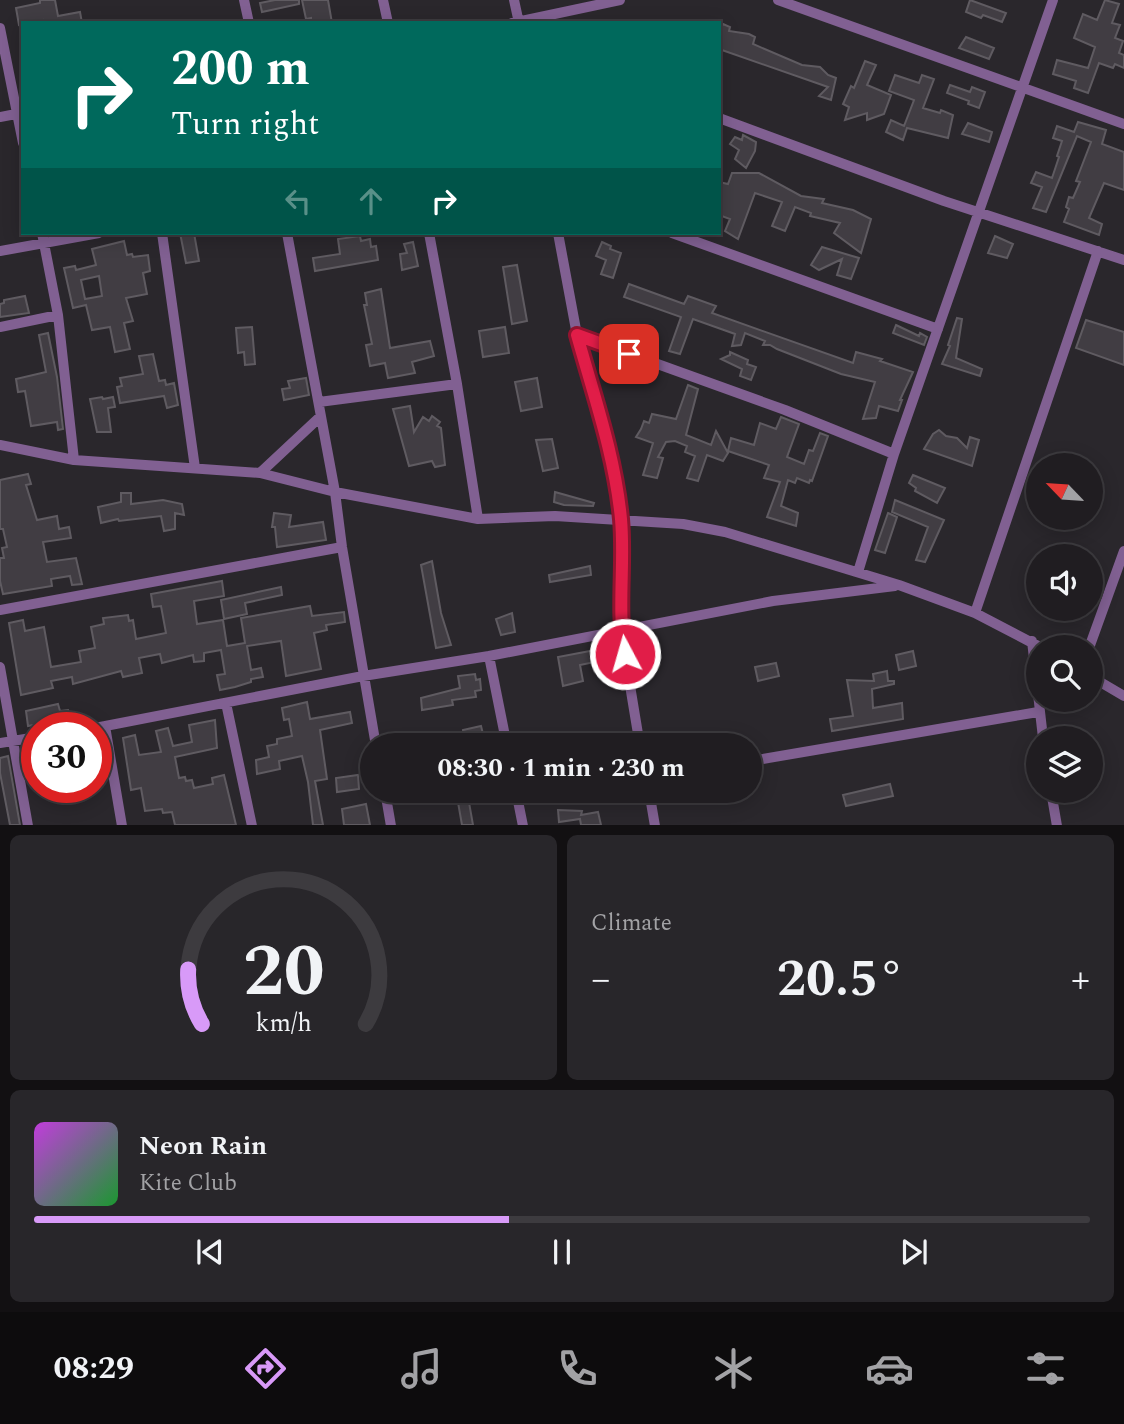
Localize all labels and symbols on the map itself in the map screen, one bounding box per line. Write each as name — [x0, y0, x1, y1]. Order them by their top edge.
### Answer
pin — [599, 324, 659, 384]
north arrow — [1026, 453, 1102, 530]
position arrow — [588, 617, 662, 691]
speed limit sign: 30 — [21, 712, 112, 803]

